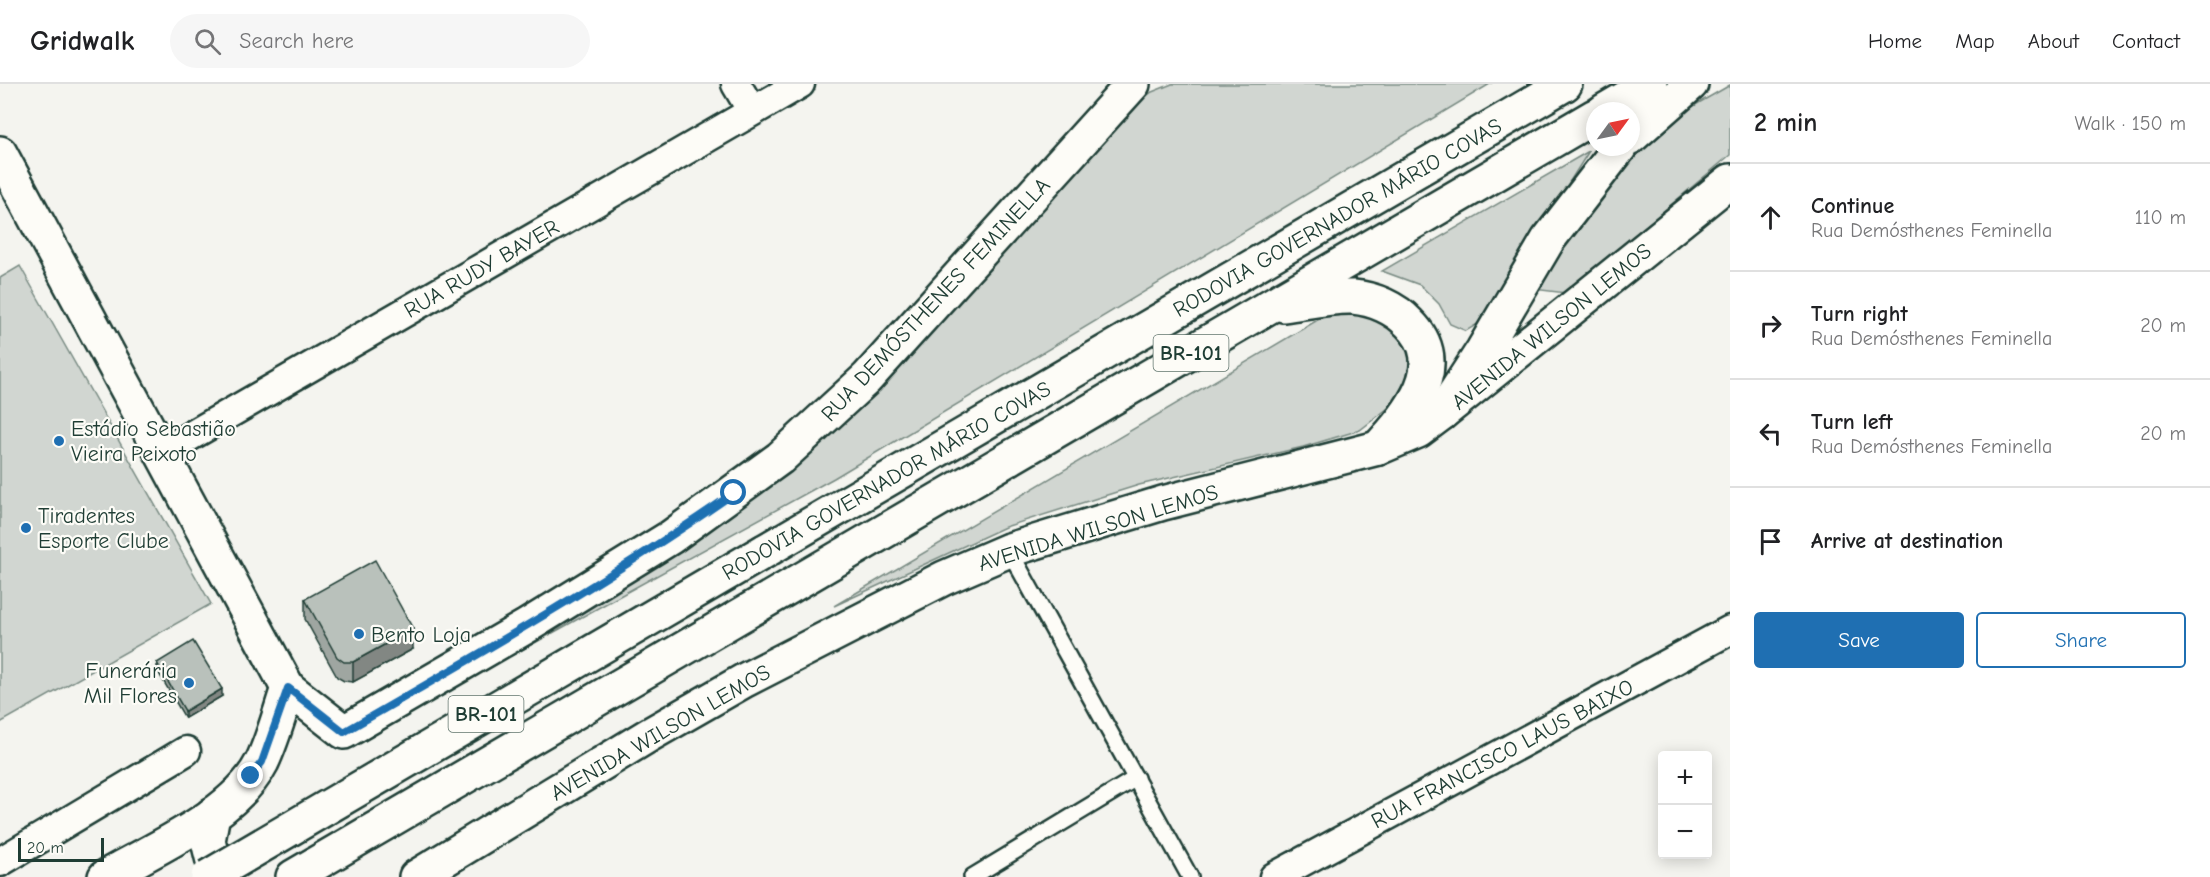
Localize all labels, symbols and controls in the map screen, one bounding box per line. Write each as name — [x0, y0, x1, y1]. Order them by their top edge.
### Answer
search box — [170, 14, 590, 68]
text: Gridwalk — [30, 25, 134, 57]
icon: search — [191, 25, 224, 58]
text: Search here — [239, 28, 354, 54]
text: Home — [1868, 29, 1922, 53]
text: Map — [1955, 29, 1995, 53]
text: About — [2028, 29, 2079, 53]
text: Contact — [2112, 29, 2180, 53]
north arrow — [1586, 102, 1640, 156]
text: 2 min — [1754, 108, 1817, 138]
text: Walk · 150 m — [2075, 112, 2186, 135]
street label: RODOVIA GOVERNADOR MÁRIO COVAS — [1169, 113, 1506, 323]
street label: RUA DEMÓSTHENES FEMINELLA — [816, 172, 1056, 427]
text: Continue — [1811, 193, 1894, 219]
icon: ahead — [1754, 201, 1787, 234]
text: 110 m — [2135, 206, 2186, 229]
street label: RUA RUDY BAYER — [399, 214, 564, 324]
text: Rua Demósthenes Feminella — [1811, 219, 2052, 242]
street label: AVENIDA WILSON LEMOS — [1446, 238, 1657, 415]
text: Turn right — [1811, 301, 1908, 327]
icon: right — [1754, 309, 1787, 342]
text: 20 m — [2140, 314, 2186, 337]
text: Rua Demósthenes Feminella — [1811, 327, 2052, 350]
road number: BR-101 — [1154, 335, 1228, 371]
street label: RODOVIA GOVERNADOR MÁRIO COVAS — [718, 376, 1055, 586]
text: Turn left — [1811, 409, 1893, 435]
place label: Estádio Sebastião Vieira Peixoto — [71, 416, 236, 467]
icon: left — [1754, 417, 1787, 450]
text: 20 m — [2140, 422, 2186, 445]
marker: Estádio Sebastião Vieira Peixoto — [52, 434, 66, 448]
text: Rua Demósthenes Feminella — [1811, 435, 2052, 458]
route start — [720, 479, 746, 505]
street label: AVENIDA WILSON LEMOS — [975, 479, 1221, 577]
place label: Tiradentes Esporte Clube — [38, 503, 169, 554]
marker: Tiradentes Esporte Clube — [19, 521, 33, 535]
icon: arrive — [1754, 525, 1787, 558]
text: Arrive at destination — [1811, 528, 2003, 554]
button: Save — [1754, 612, 1964, 668]
button: Share — [1976, 612, 2186, 668]
place label: Bento Loja — [371, 622, 471, 648]
marker: Bento Loja — [352, 627, 366, 641]
place label: Funerária Mil Flores — [84, 658, 177, 709]
street label: AVENIDA WILSON LEMOS — [546, 659, 775, 807]
street label: RUA FRANCISCO LAUS BAIXO — [1367, 674, 1638, 834]
marker: Funerária Mil Flores — [182, 676, 196, 690]
road number: BR-101 — [448, 696, 524, 732]
map controls — [1658, 751, 1712, 859]
button: + — [1658, 751, 1712, 805]
route end — [237, 762, 263, 788]
button: − — [1658, 805, 1712, 859]
scale bar — [18, 835, 104, 862]
text: 20 m — [27, 839, 64, 857]

